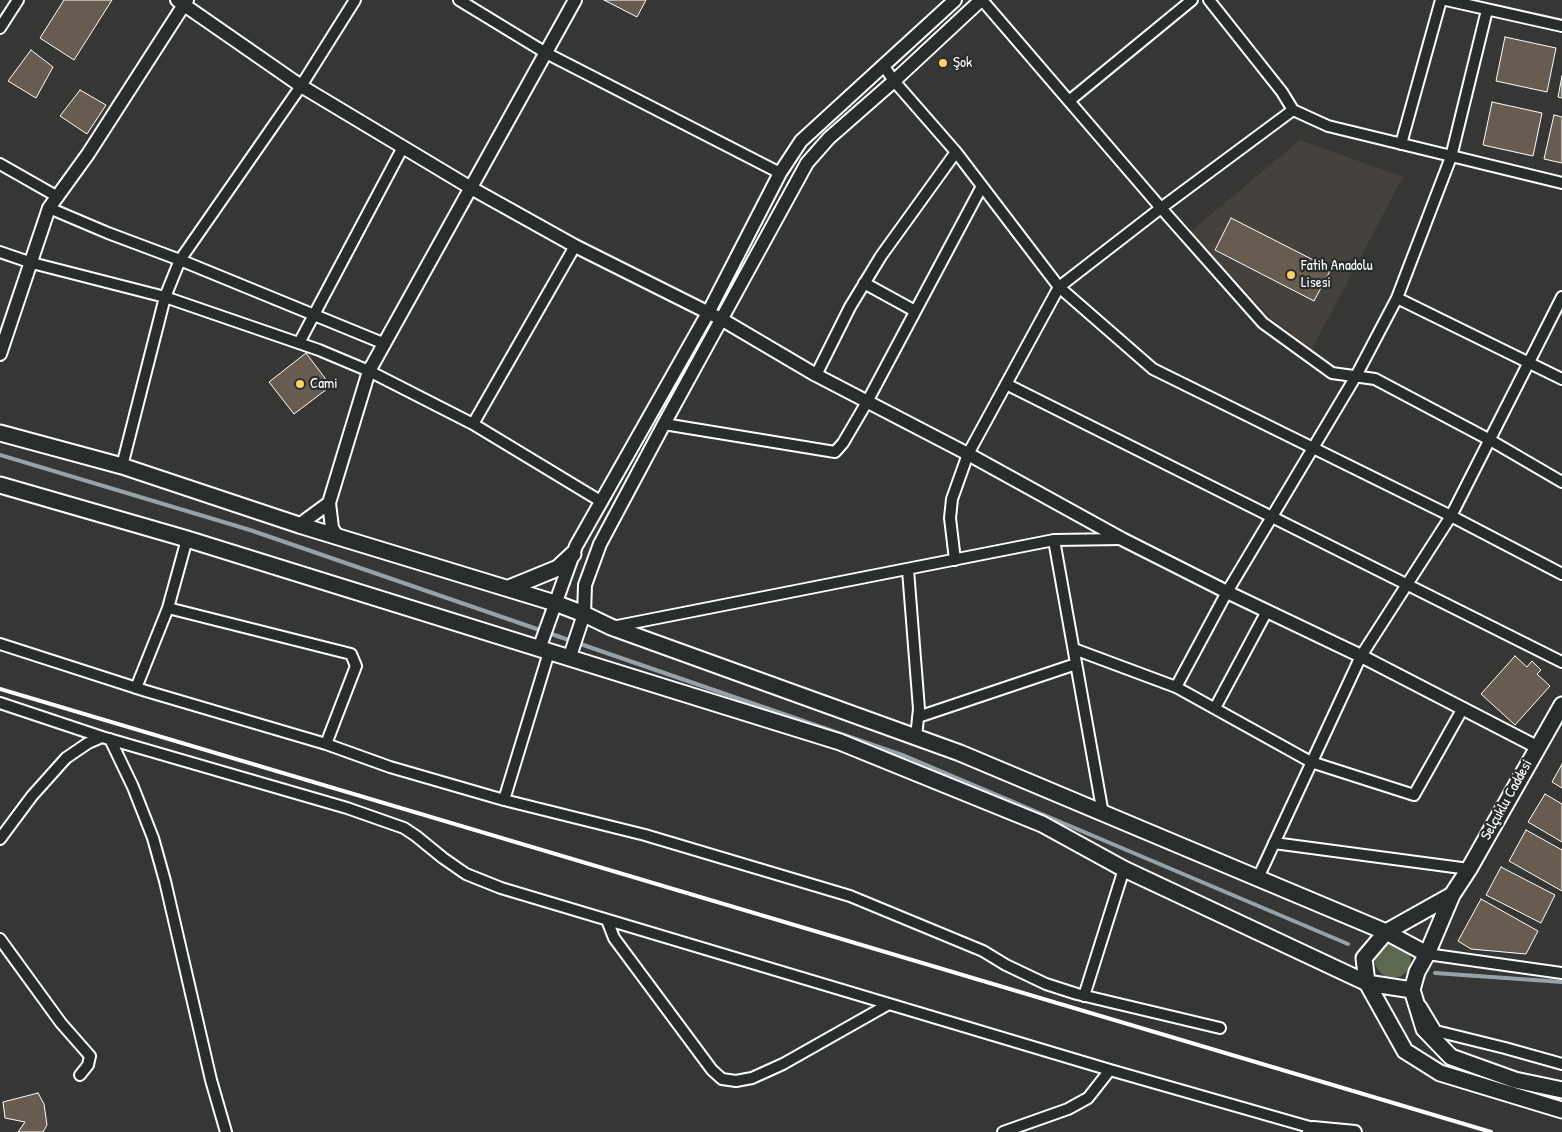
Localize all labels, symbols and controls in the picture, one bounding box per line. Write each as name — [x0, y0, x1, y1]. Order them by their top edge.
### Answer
place label: Şok — [953, 54, 972, 72]
marker: Şok — [937, 57, 949, 69]
place label: Fatih Anadolu Lisesi — [1301, 257, 1373, 292]
marker: Fatih Anadolu Lisesi — [1285, 269, 1297, 281]
place label: Cami — [310, 375, 338, 393]
marker: Cami — [294, 378, 306, 390]
street label: Selçuklu Caddesi — [1477, 757, 1537, 843]

